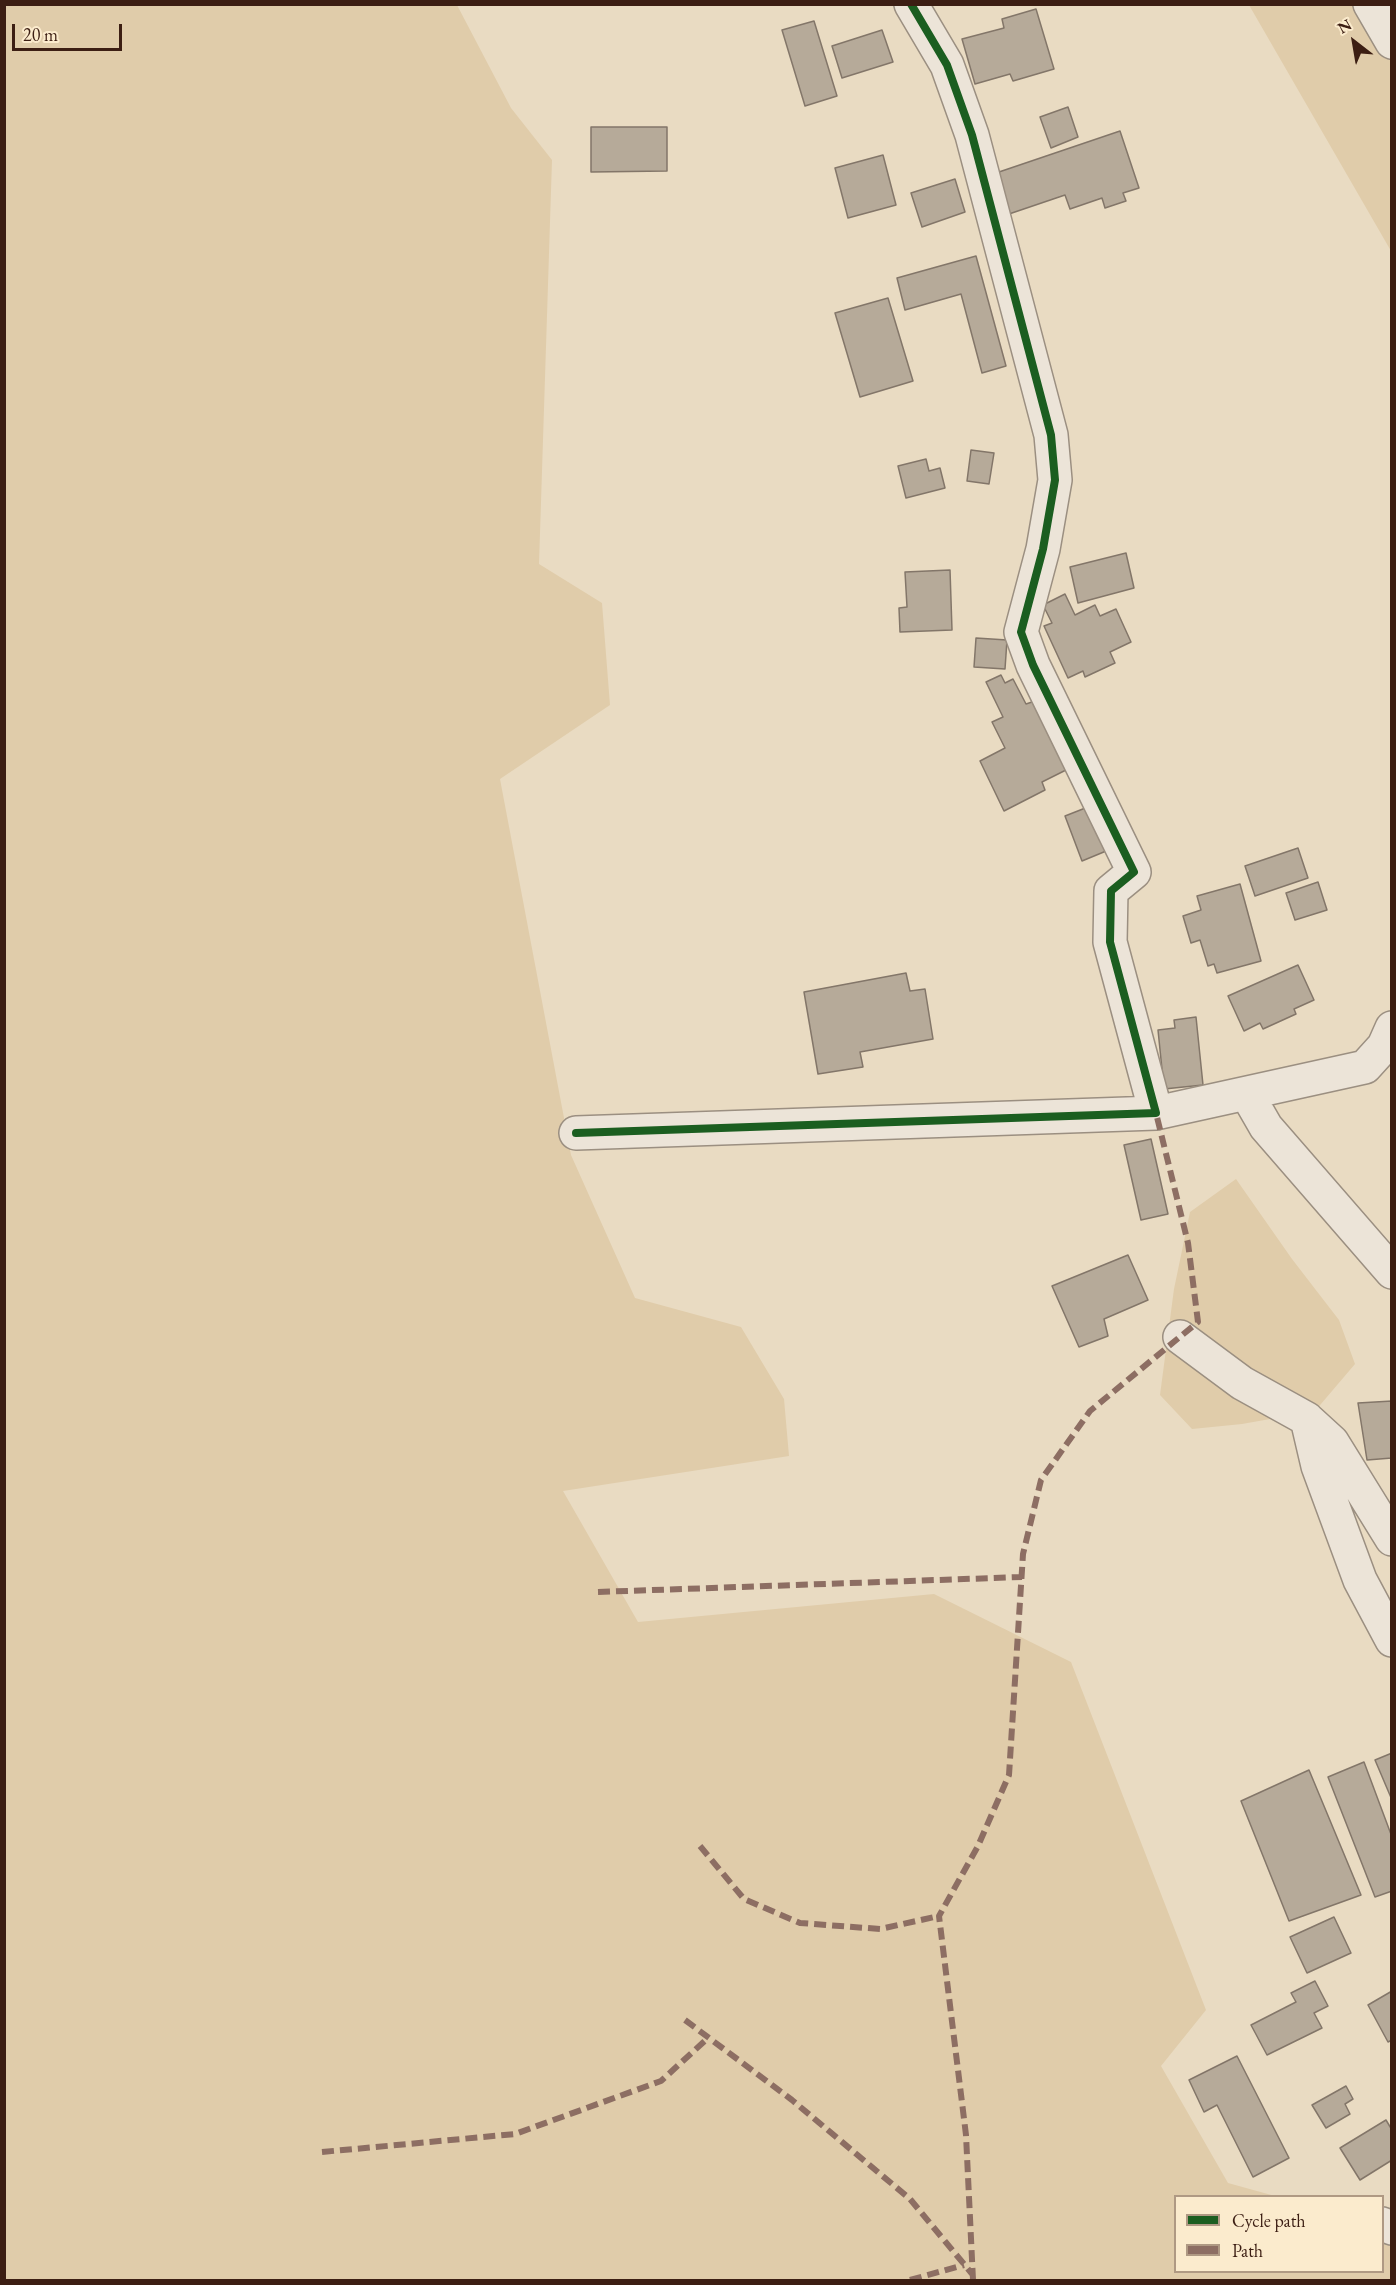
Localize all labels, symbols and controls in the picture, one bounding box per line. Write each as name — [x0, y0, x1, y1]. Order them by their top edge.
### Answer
scale bar — [15, 12, 124, 50]
north arrow — [1324, 12, 1384, 72]
text: N — [1334, 14, 1355, 38]
text: 20 m — [23, 23, 58, 46]
legend — [1174, 2195, 1384, 2273]
text: Cycle path — [1232, 2209, 1306, 2232]
text: Path — [1232, 2239, 1263, 2262]

